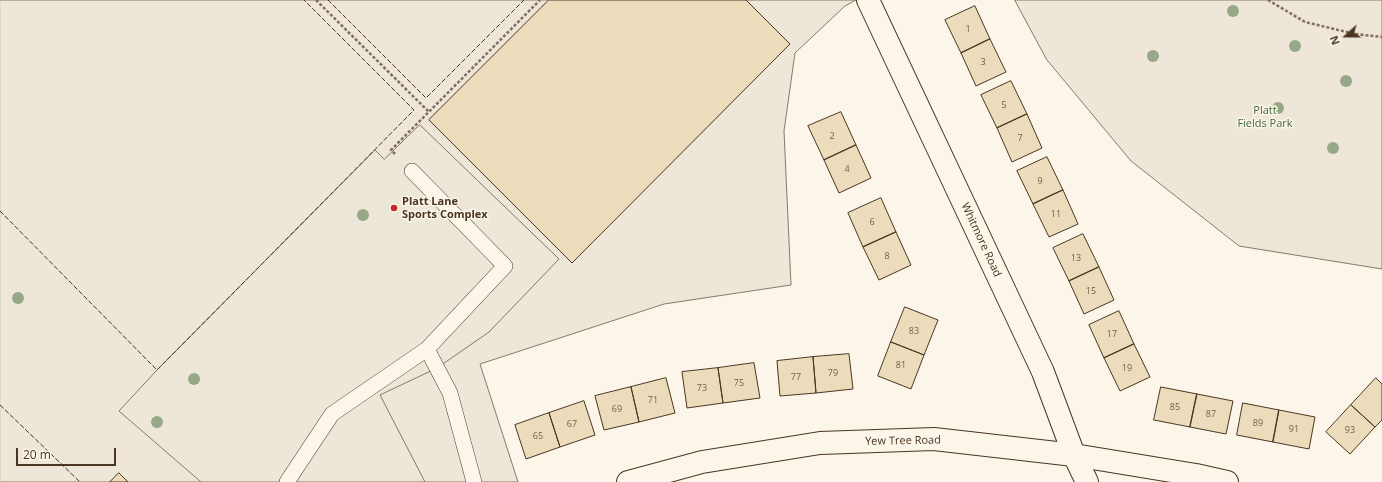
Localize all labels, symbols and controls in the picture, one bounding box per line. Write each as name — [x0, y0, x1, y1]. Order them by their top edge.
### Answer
north arrow — [1326, 16, 1366, 56]
house number: 1 — [965, 24, 971, 34]
text: N — [1326, 34, 1343, 47]
house number: 3 — [980, 57, 986, 67]
house number: 5 — [1001, 100, 1007, 110]
park label: Platt Fields Park — [1237, 104, 1293, 130]
house number: 2 — [829, 131, 835, 141]
house number: 7 — [1017, 133, 1023, 143]
house number: 4 — [844, 164, 850, 174]
house number: 9 — [1037, 176, 1043, 186]
place label: Platt Lane Sports Complex — [402, 195, 488, 221]
street label: Whitmore Road — [958, 201, 1004, 279]
marker: Platt Lane Sports Complex — [389, 203, 399, 213]
house number: 11 — [1051, 209, 1061, 219]
house number: 6 — [869, 217, 875, 227]
house number: 8 — [884, 251, 890, 261]
house number: 13 — [1071, 253, 1081, 263]
house number: 15 — [1086, 286, 1096, 296]
house number: 83 — [909, 326, 919, 336]
house number: 17 — [1107, 329, 1117, 339]
house number: 81 — [896, 360, 906, 370]
house number: 19 — [1122, 363, 1132, 373]
house number: 79 — [828, 368, 838, 378]
house number: 77 — [791, 372, 801, 382]
house number: 75 — [734, 378, 744, 388]
house number: 73 — [697, 383, 707, 393]
house number: 71 — [648, 395, 658, 405]
house number: 85 — [1170, 402, 1180, 412]
house number: 69 — [612, 404, 622, 414]
house number: 87 — [1206, 409, 1216, 419]
house number: 89 — [1253, 418, 1263, 428]
house number: 67 — [567, 419, 577, 429]
house number: 91 — [1289, 424, 1299, 434]
house number: 93 — [1345, 425, 1355, 435]
house number: 65 — [533, 431, 543, 441]
street label: Yew Tree Road — [865, 434, 941, 448]
scale bar — [18, 440, 118, 466]
text: 20 m — [23, 446, 51, 463]

